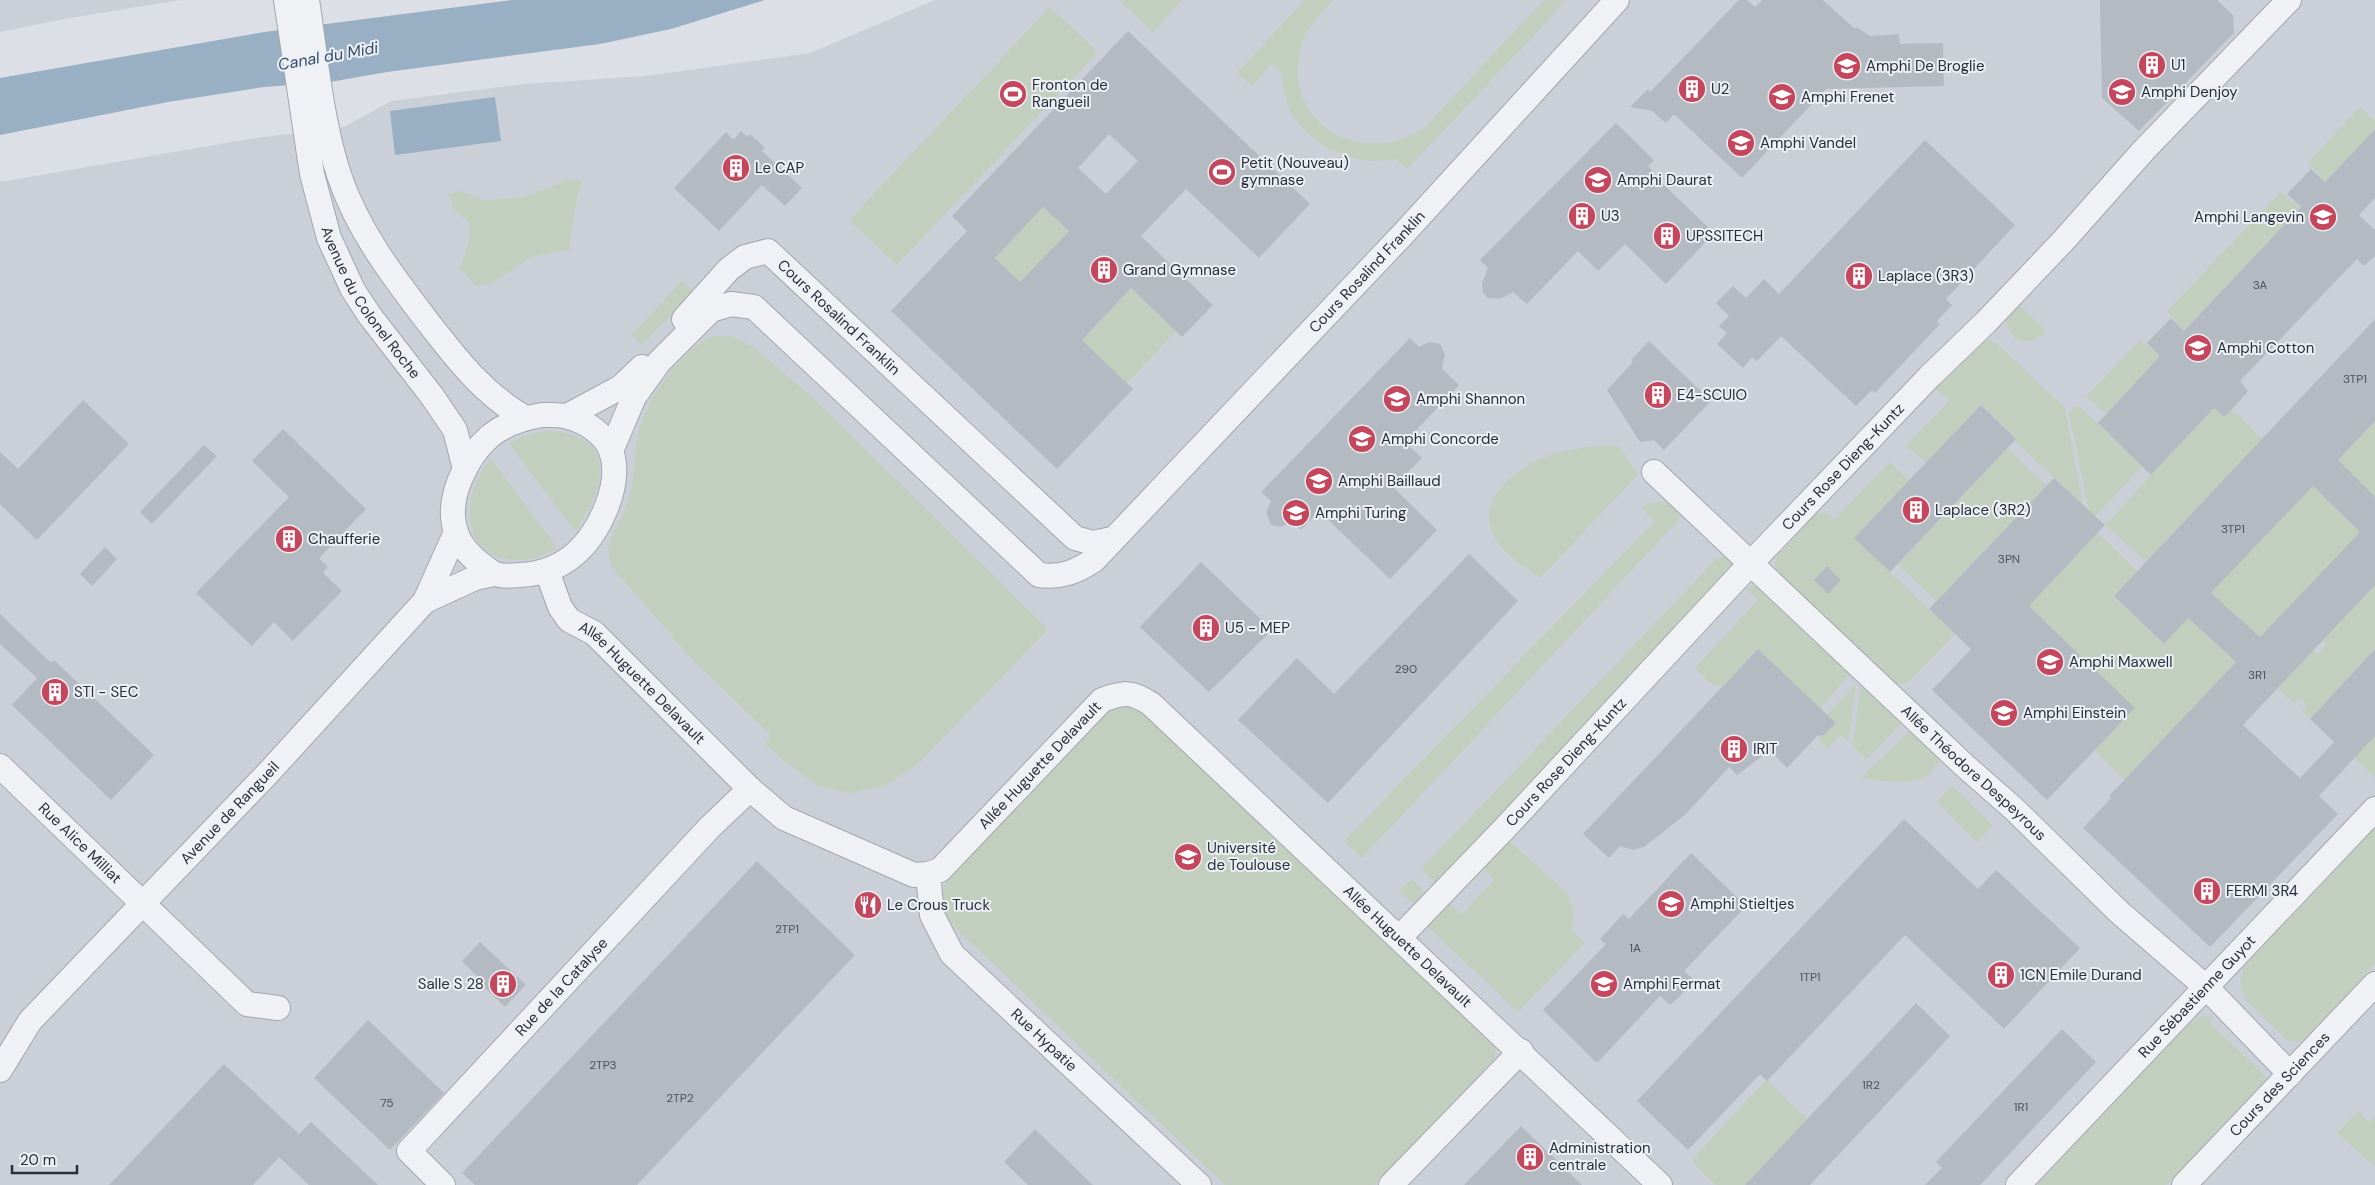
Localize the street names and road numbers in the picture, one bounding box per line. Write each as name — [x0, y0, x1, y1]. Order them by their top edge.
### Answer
street label: Cours Rosalind Franklin — [1305, 206, 1430, 337]
street label: Avenue du Colonel Roche — [316, 224, 425, 383]
street label: Cours Rosalind Franklin — [773, 255, 904, 379]
street label: Cours Rose Dieng-Kuntz — [1777, 399, 1909, 535]
street label: Allée Huguette Delavault — [575, 617, 710, 749]
street label: Cours Rose Dieng-Kuntz — [1501, 693, 1631, 831]
street label: Allée Huguette Delavault — [974, 697, 1106, 833]
street label: Allée Théodore Despeyrous — [1897, 701, 2051, 845]
street label: Avenue de Rangueil — [176, 757, 284, 868]
street label: Rue Alice Milliat — [34, 798, 126, 888]
street label: Allée Huguette Delavault — [1339, 881, 1476, 1012]
street label: Rue Sébastienne Guyot — [2134, 931, 2260, 1062]
street label: Rue de la Catalyse — [511, 933, 612, 1041]
street label: Rue Hypatie — [1007, 1004, 1082, 1076]
street label: Cours des Sciences — [2225, 1027, 2334, 1141]

